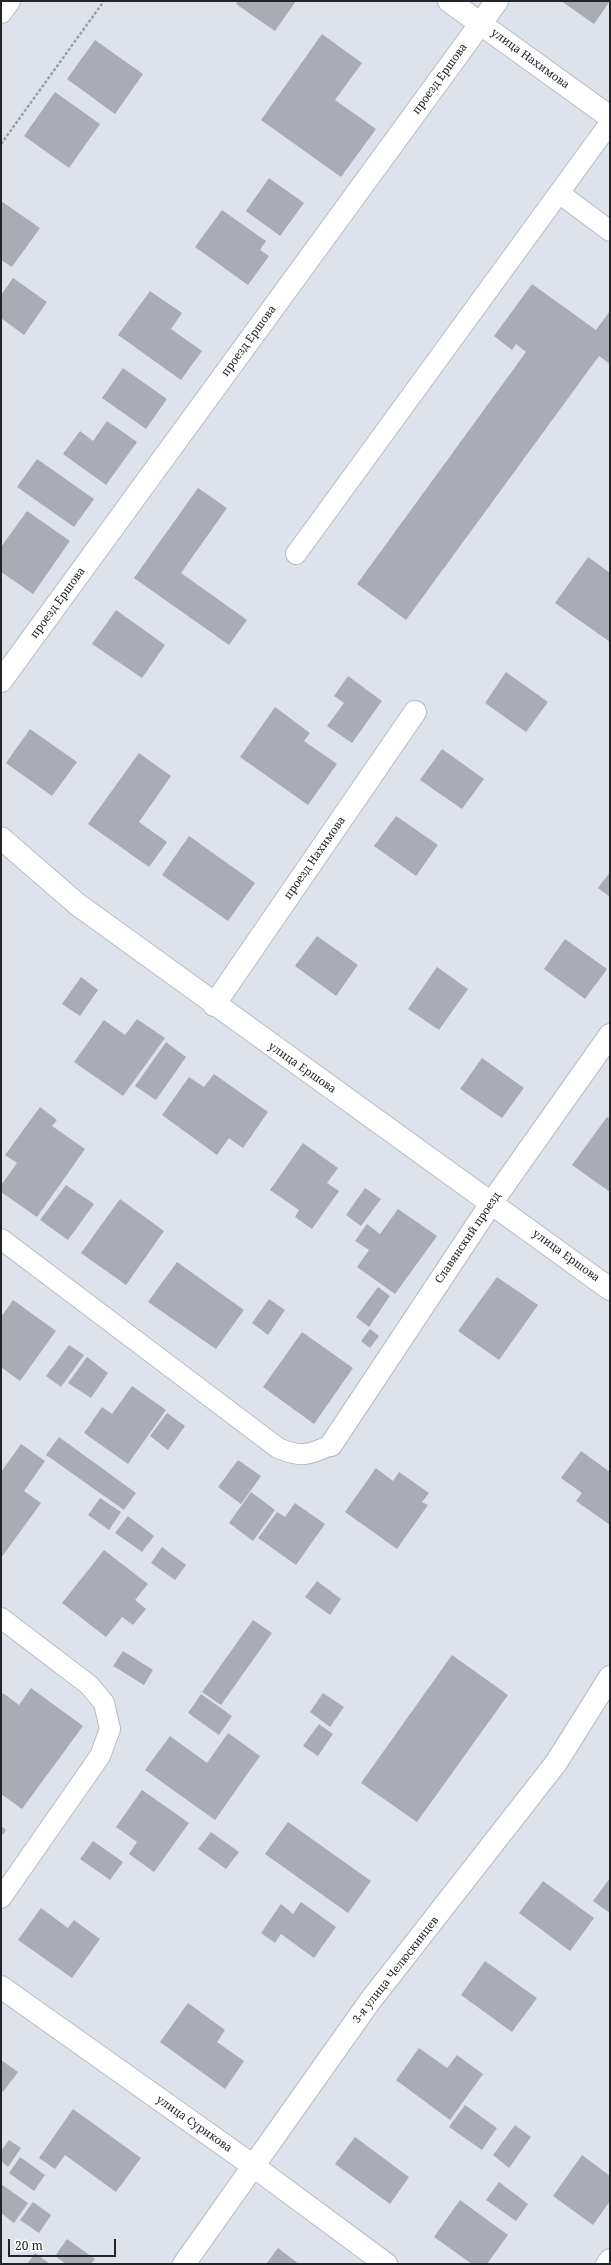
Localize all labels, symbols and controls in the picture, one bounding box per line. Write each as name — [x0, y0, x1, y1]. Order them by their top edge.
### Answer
street label: улица Нахимова — [488, 26, 572, 92]
street label: проезд Ершова — [410, 41, 470, 117]
street label: проезд Ершова — [219, 303, 279, 379]
street label: проезд Ершова — [28, 565, 88, 641]
street label: проезд Нахимова — [281, 814, 349, 902]
street label: улица Ершова — [266, 1040, 338, 1096]
street label: Славянский проезд — [432, 1190, 504, 1286]
street label: улица Ершова — [530, 1227, 602, 1285]
street label: 3-я улица Челюскинцев — [350, 1914, 442, 2026]
street label: улица Сурикова — [154, 2093, 234, 2155]
scale bar — [10, 2231, 118, 2257]
text: 20 m — [15, 2237, 43, 2254]

